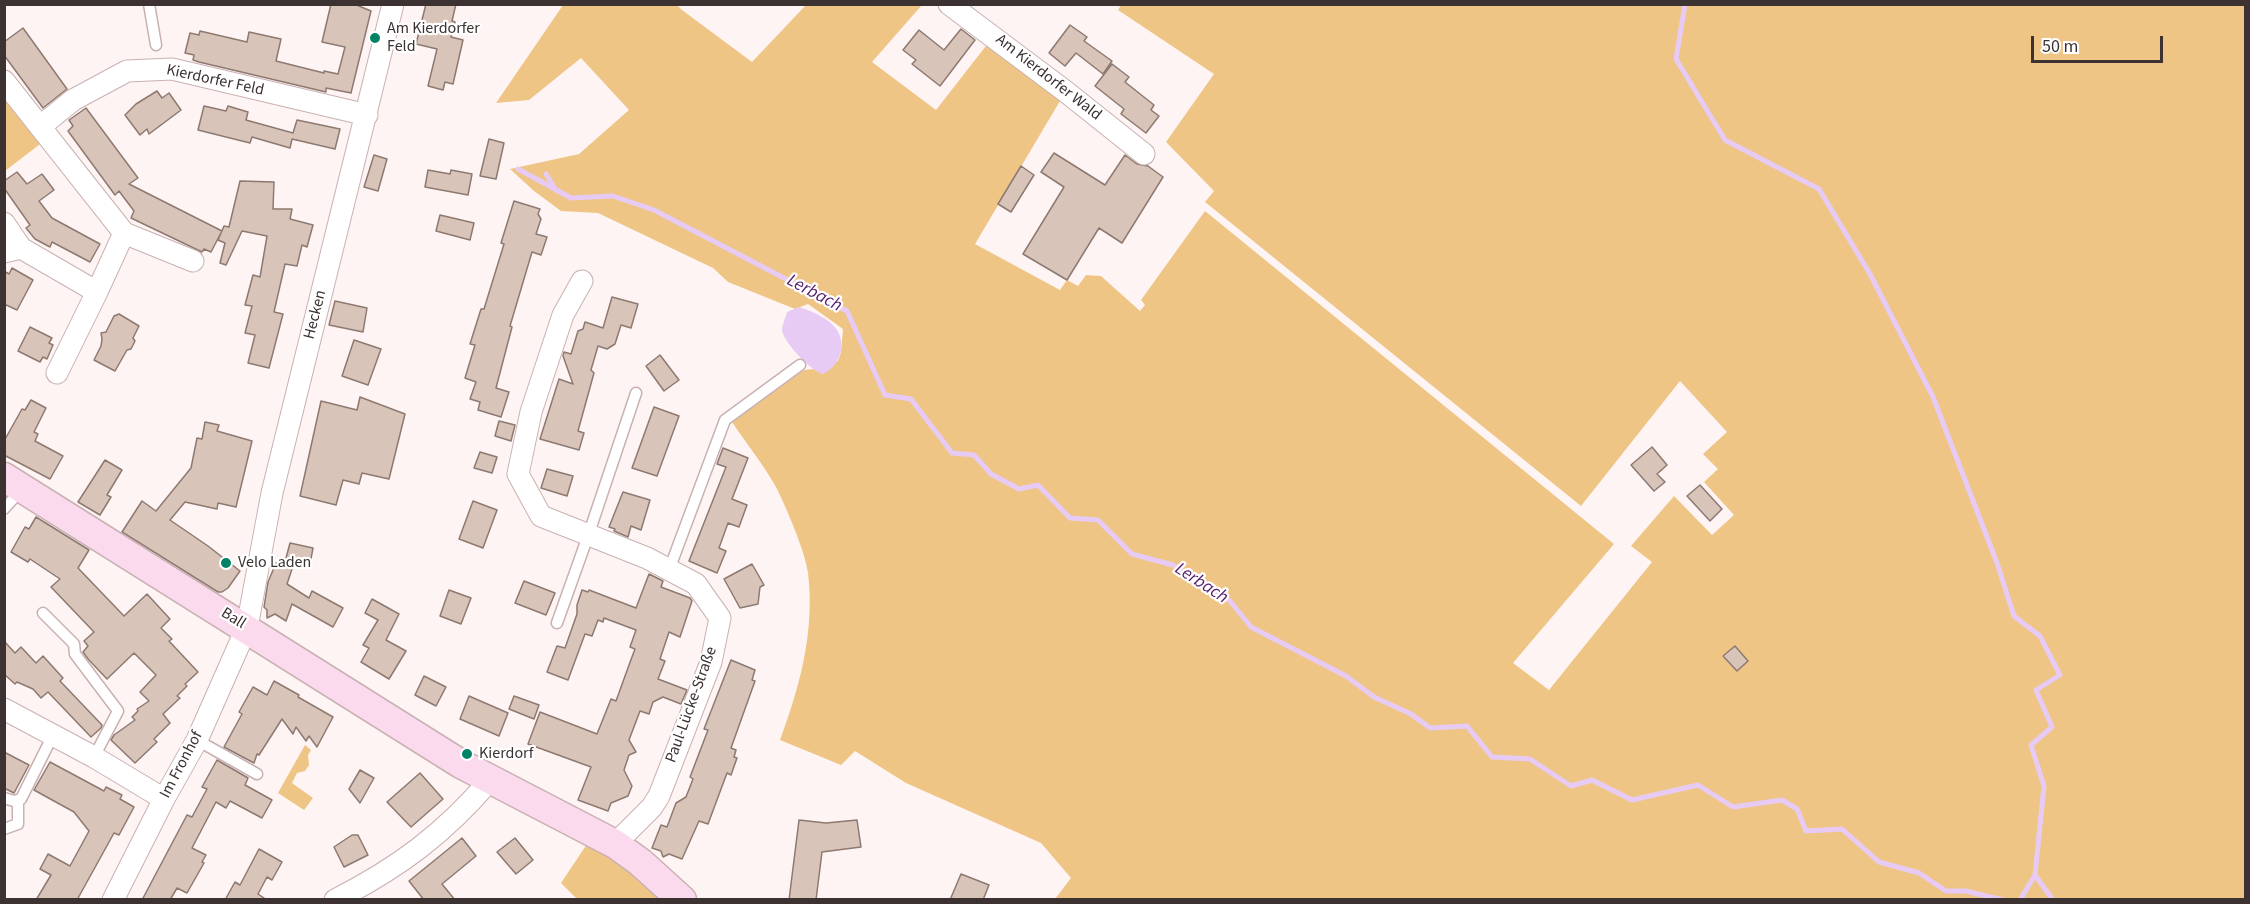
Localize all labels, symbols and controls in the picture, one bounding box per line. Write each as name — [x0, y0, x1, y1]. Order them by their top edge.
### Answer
place label: Am Kierdorfer Feld — [387, 19, 480, 57]
scale bar — [2034, 24, 2166, 62]
marker: Am Kierdorfer Feld — [368, 31, 382, 45]
street label: Am Kierdorfer Wald — [991, 31, 1105, 125]
text: 50 m — [2042, 34, 2078, 59]
street label: Kierdorfer Feld — [164, 61, 266, 101]
water label: Lerbach — [783, 271, 845, 317]
street label: Hecken — [301, 288, 331, 342]
place label: Velo Laden — [238, 553, 311, 573]
marker: Velo Laden — [219, 556, 233, 570]
water label: Lerbach — [1170, 559, 1232, 609]
street label: Ball — [217, 604, 249, 634]
street label: Paul-Lücke-Straße — [662, 644, 722, 766]
street label: Im Fronhof — [156, 728, 208, 802]
place label: Kierdorf — [479, 744, 533, 764]
marker: Kierdorf — [460, 747, 474, 761]

